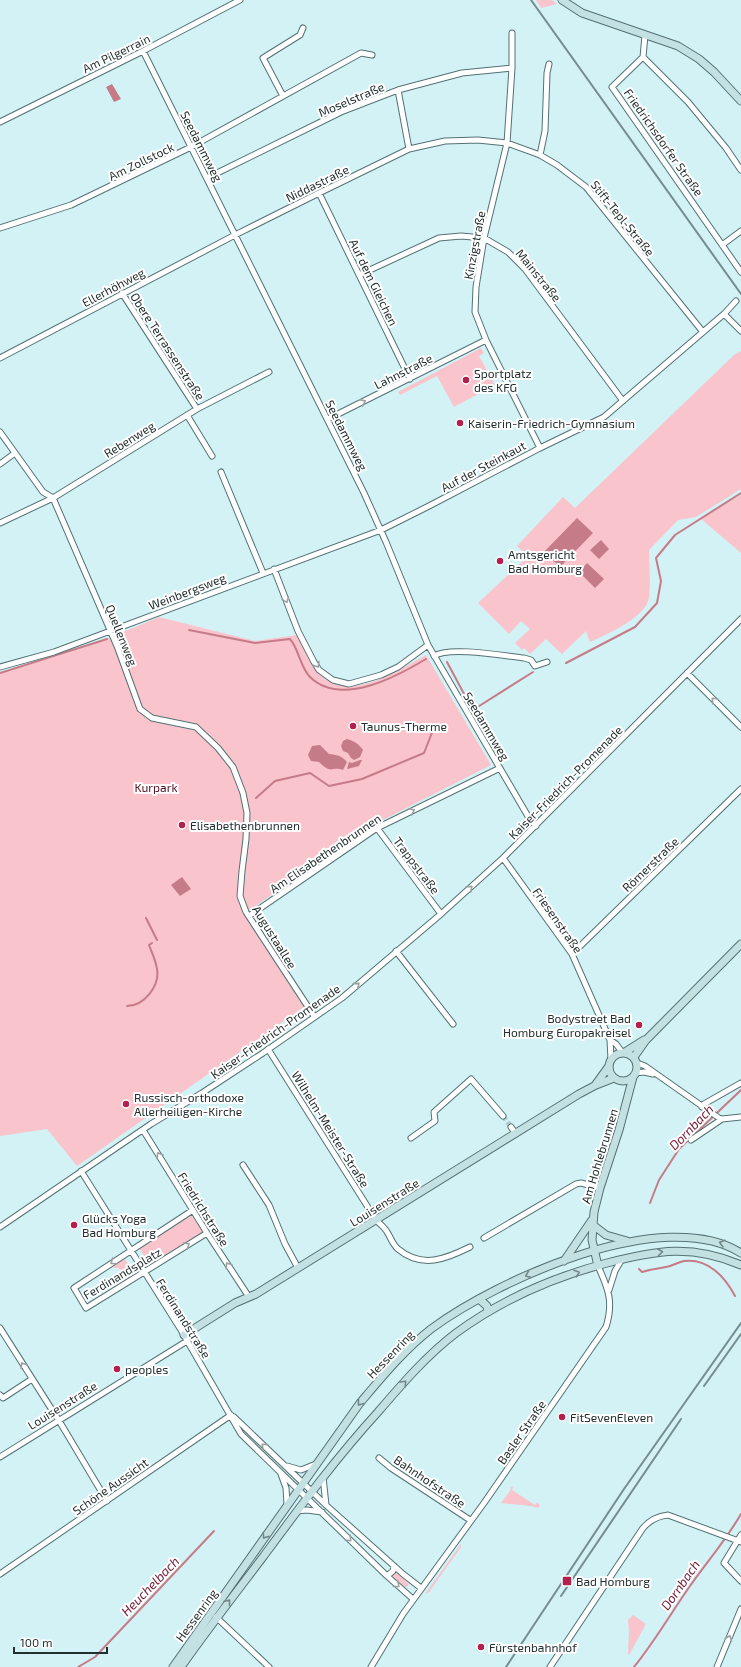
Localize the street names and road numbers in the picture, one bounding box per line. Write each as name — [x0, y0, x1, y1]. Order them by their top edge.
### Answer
street label: Am Pilgerrain — [80, 31, 152, 75]
street label: Moselstraße — [316, 79, 386, 119]
street label: Friedrichsdorfer Straße — [622, 86, 706, 198]
street label: Seedammweg — [178, 108, 226, 184]
street label: Am Zollstock — [106, 139, 176, 183]
street label: Niddastraße — [283, 162, 351, 204]
street label: Stift-Tepl-Straße — [588, 178, 658, 258]
street label: Kinzigstraße — [461, 210, 487, 280]
street label: Auf dem Gleichen — [347, 236, 401, 328]
street label: Mainstraße — [514, 246, 564, 304]
street label: Ellerhöhweg — [79, 265, 147, 309]
street label: Obere Terrassenstraße — [128, 290, 208, 402]
street label: Lahnstraße — [372, 350, 434, 392]
street label: Seedammweg — [323, 397, 371, 473]
street label: Rebenweg — [101, 418, 157, 460]
street label: Auf der Steinkaut — [438, 438, 528, 494]
street label: Weinbergsweg — [146, 570, 228, 612]
street label: Quellenweg — [102, 602, 141, 668]
street label: Seedammweg — [461, 689, 513, 763]
street label: Kaiser-Friedrich-Promenade — [505, 722, 625, 842]
street label: Am Elisabethenbrunnen — [267, 811, 383, 895]
street label: Trappstraße — [391, 834, 443, 896]
street label: Römerstraße — [619, 834, 681, 894]
street label: Friesenstraße — [530, 885, 586, 955]
street label: Augustaallee — [250, 903, 300, 971]
street label: Kaiser-Friedrich-Promenade — [208, 981, 342, 1081]
street label: Wilhelm-Meister-Straße — [289, 1068, 373, 1190]
street label: Am Hohlebrunnen — [578, 1107, 620, 1205]
street label: Friedrichstraße — [176, 1169, 232, 1249]
street label: Louisenstraße — [347, 1175, 421, 1229]
street label: Ferdinandsplatz — [80, 1244, 164, 1302]
street label: Ferdinandstraße — [154, 1276, 214, 1360]
street label: Hessenring — [364, 1327, 417, 1381]
street label: Louisenstraße — [25, 1378, 99, 1432]
street label: Basler Straße — [494, 1397, 548, 1467]
street label: Bahnhofstraße — [392, 1452, 468, 1510]
street label: Schöne Aussicht — [70, 1454, 151, 1517]
street label: Hessenring — [172, 1586, 220, 1644]

